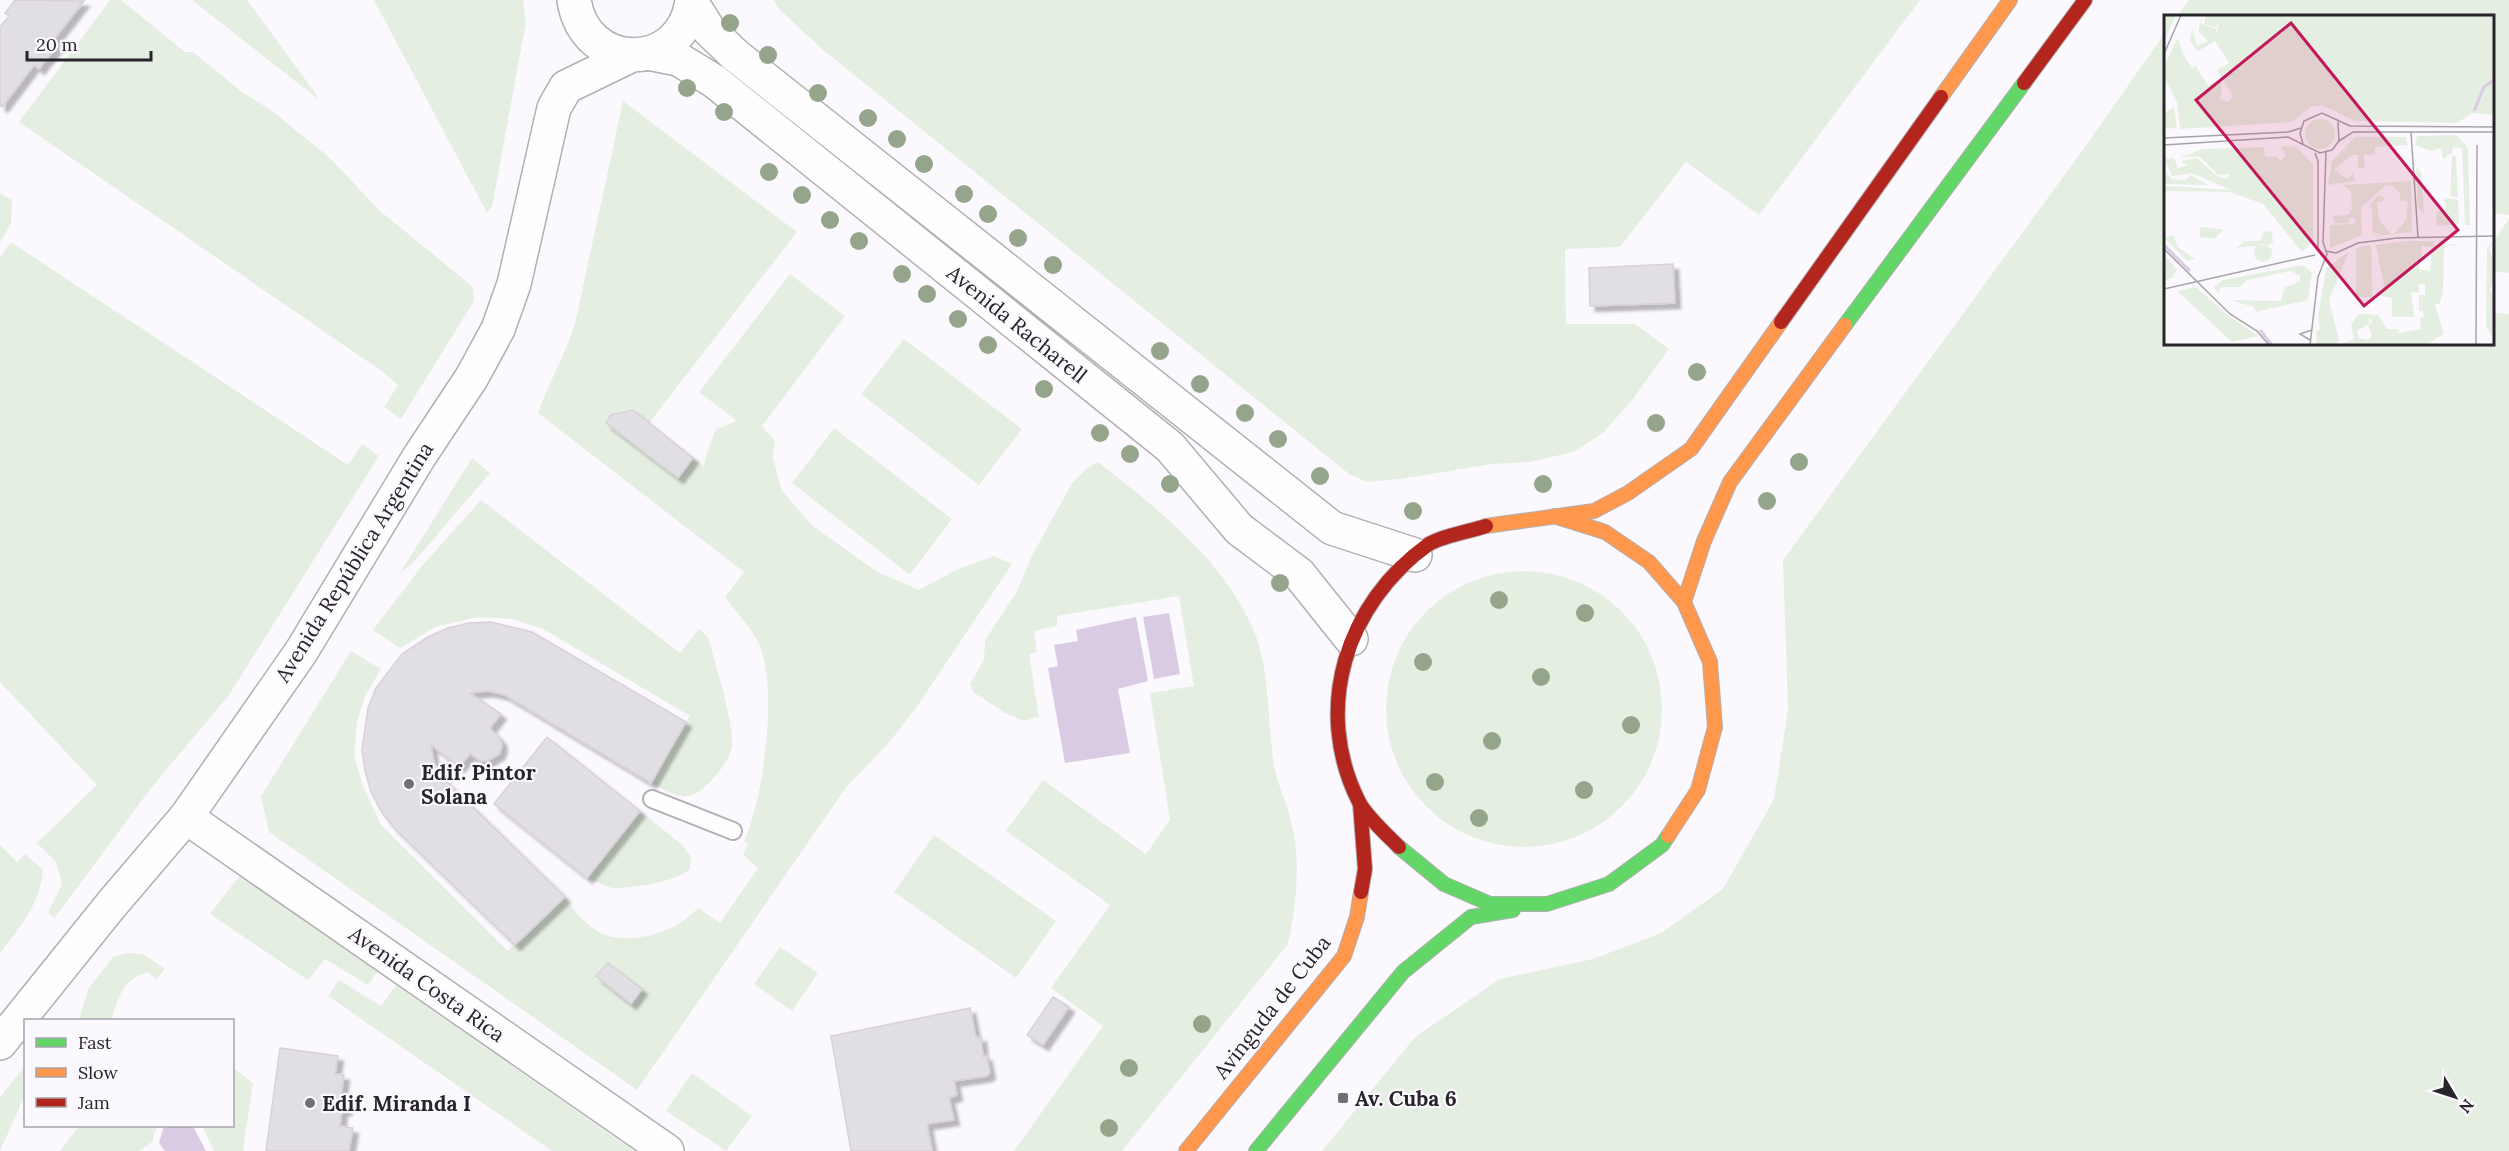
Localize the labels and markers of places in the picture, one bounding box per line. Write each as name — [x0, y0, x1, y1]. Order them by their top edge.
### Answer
place label: Edif. Pintor Solana — [421, 759, 536, 810]
marker: Edif. Pintor Solana — [402, 777, 416, 791]
place label: Av. Cuba 6 — [1355, 1085, 1457, 1112]
place label: Edif. Miranda I — [322, 1090, 471, 1117]
marker: Av. Cuba 6 — [1336, 1091, 1350, 1105]
marker: Edif. Miranda I — [303, 1096, 317, 1110]

